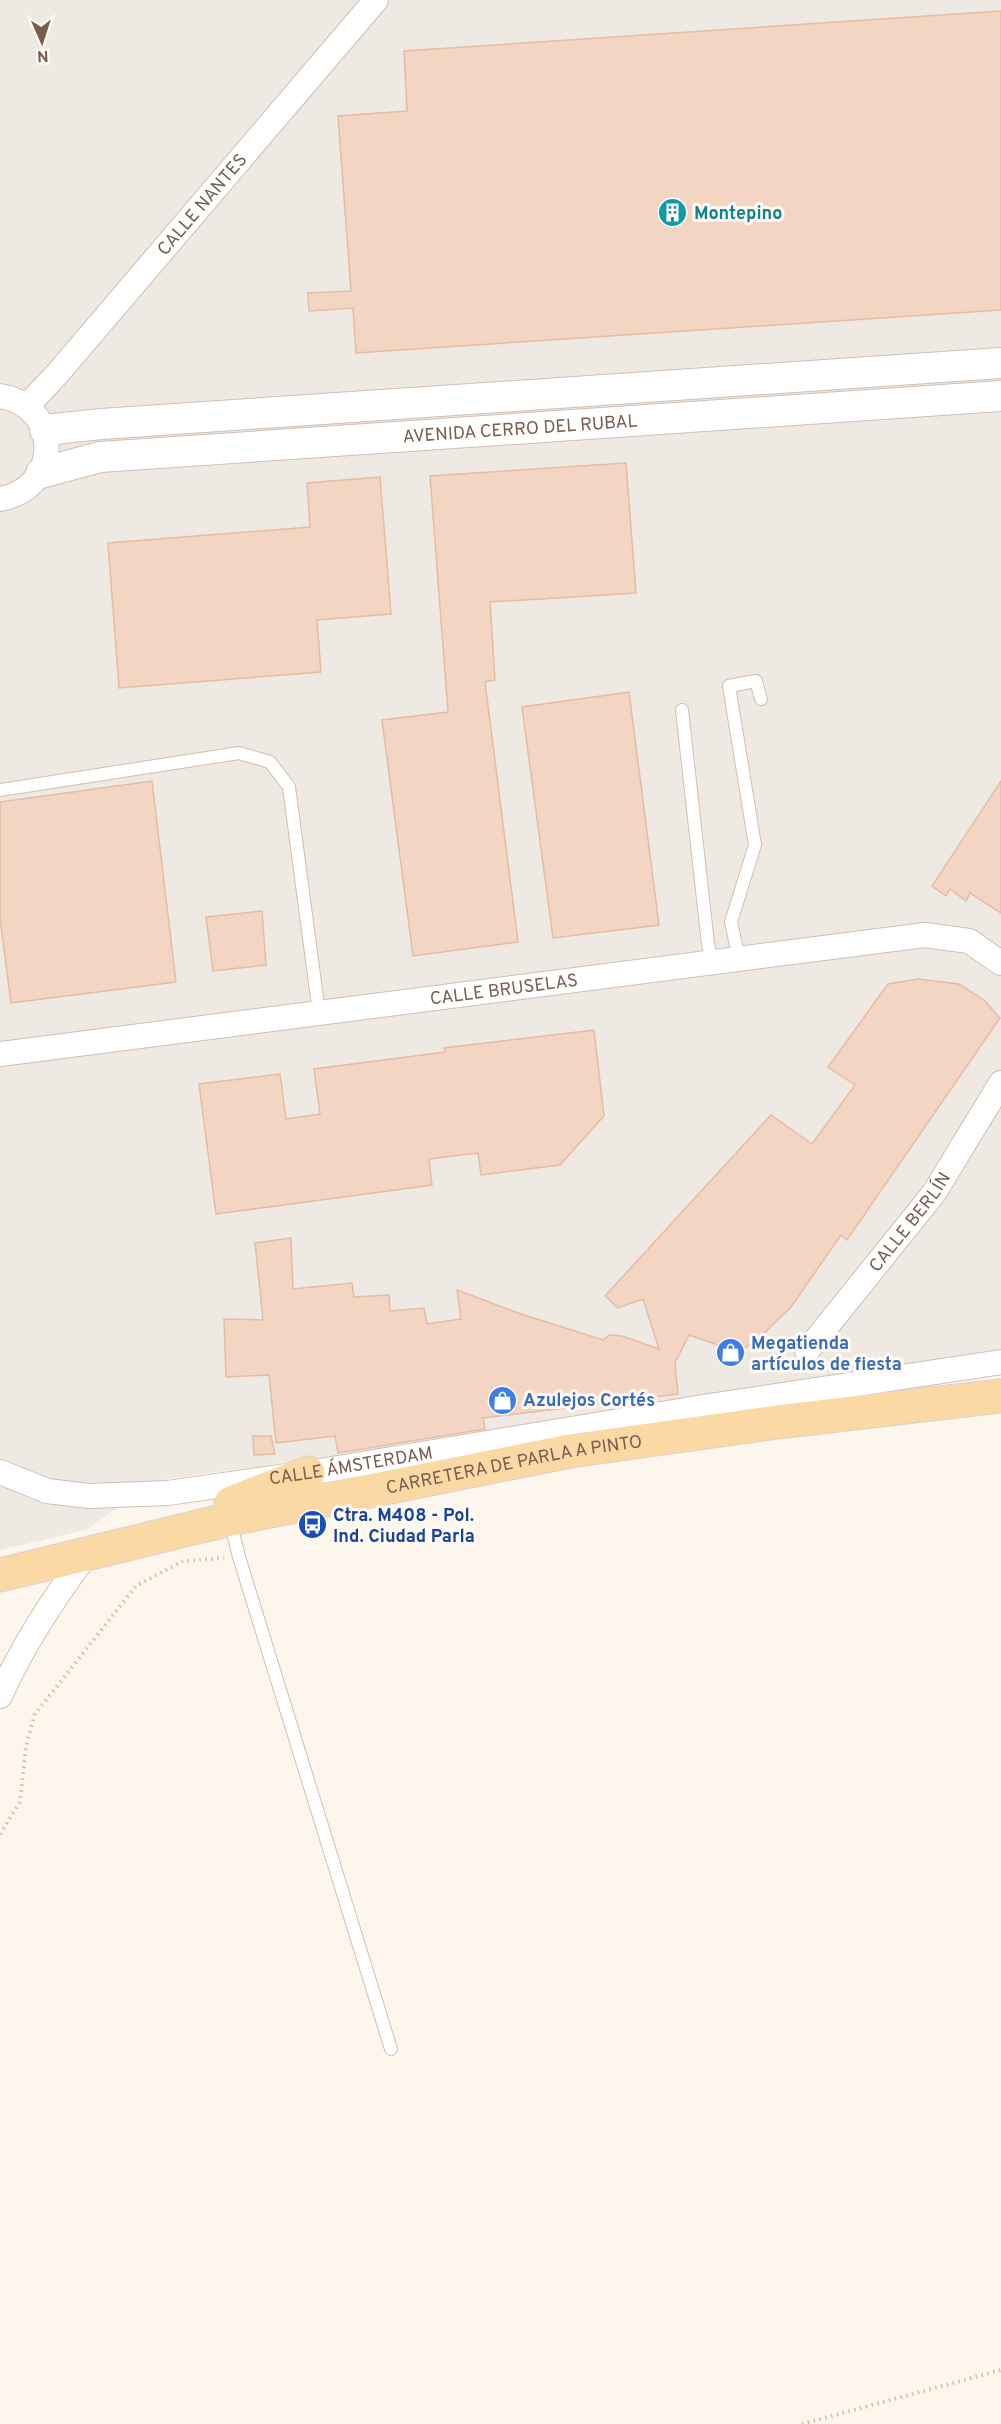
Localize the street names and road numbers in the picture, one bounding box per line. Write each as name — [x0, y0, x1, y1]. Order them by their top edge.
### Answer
street label: CALLE NANTES — [153, 149, 253, 261]
street label: AVENIDA CERRO DEL RUBAL — [402, 411, 638, 449]
street label: CALLE BRUSELAS — [429, 970, 579, 1012]
street label: CALLE BERLÍN — [865, 1169, 957, 1278]
street label: CARRETERA DE PARLA A PINTO — [384, 1431, 644, 1501]
street label: CALLE ÁMSTERDAM — [268, 1442, 435, 1491]

